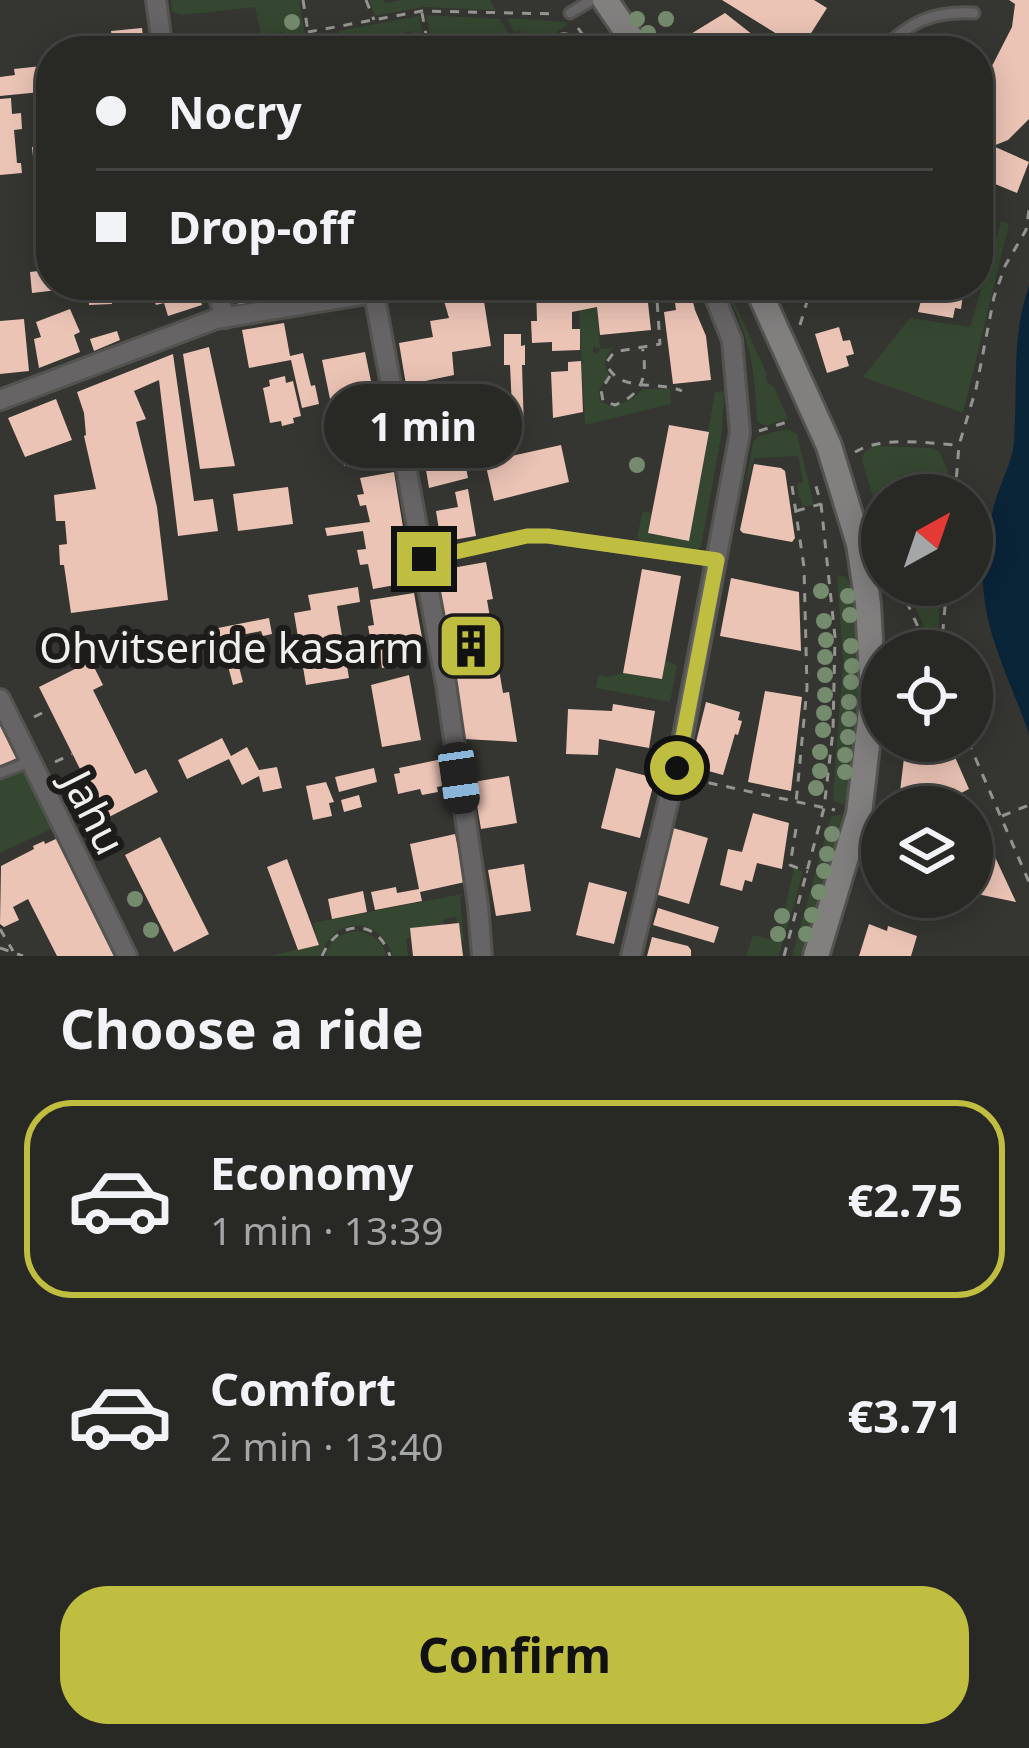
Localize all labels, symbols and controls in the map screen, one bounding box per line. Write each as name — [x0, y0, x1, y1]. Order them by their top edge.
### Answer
text: Nocry — [168, 81, 302, 142]
text: Drop-off — [168, 196, 354, 257]
callout: 1 min — [325, 385, 523, 469]
text: 1 min — [369, 399, 477, 452]
north arrow — [861, 474, 993, 606]
map controls — [861, 474, 993, 918]
route end — [397, 532, 451, 586]
building icon: Ohvitseride kasarm — [436, 611, 506, 681]
place label: Ohvitseride kasarm — [39, 618, 424, 675]
button: locate — [861, 630, 993, 762]
car — [436, 740, 482, 816]
route start — [650, 741, 704, 795]
street label: Jahu — [48, 757, 140, 864]
button: layers — [861, 786, 993, 918]
text: Choose a ride — [60, 991, 424, 1065]
text: Economy — [210, 1142, 414, 1203]
icon: car — [66, 1145, 174, 1253]
text: €2.75 — [847, 1169, 963, 1230]
text: 1 min · 13:39 — [210, 1203, 444, 1256]
text: Comfort — [210, 1358, 396, 1419]
icon: car — [66, 1361, 174, 1469]
text: €3.71 — [847, 1385, 963, 1446]
text: 2 min · 13:40 — [210, 1419, 444, 1472]
button: Confirm — [60, 1586, 969, 1724]

